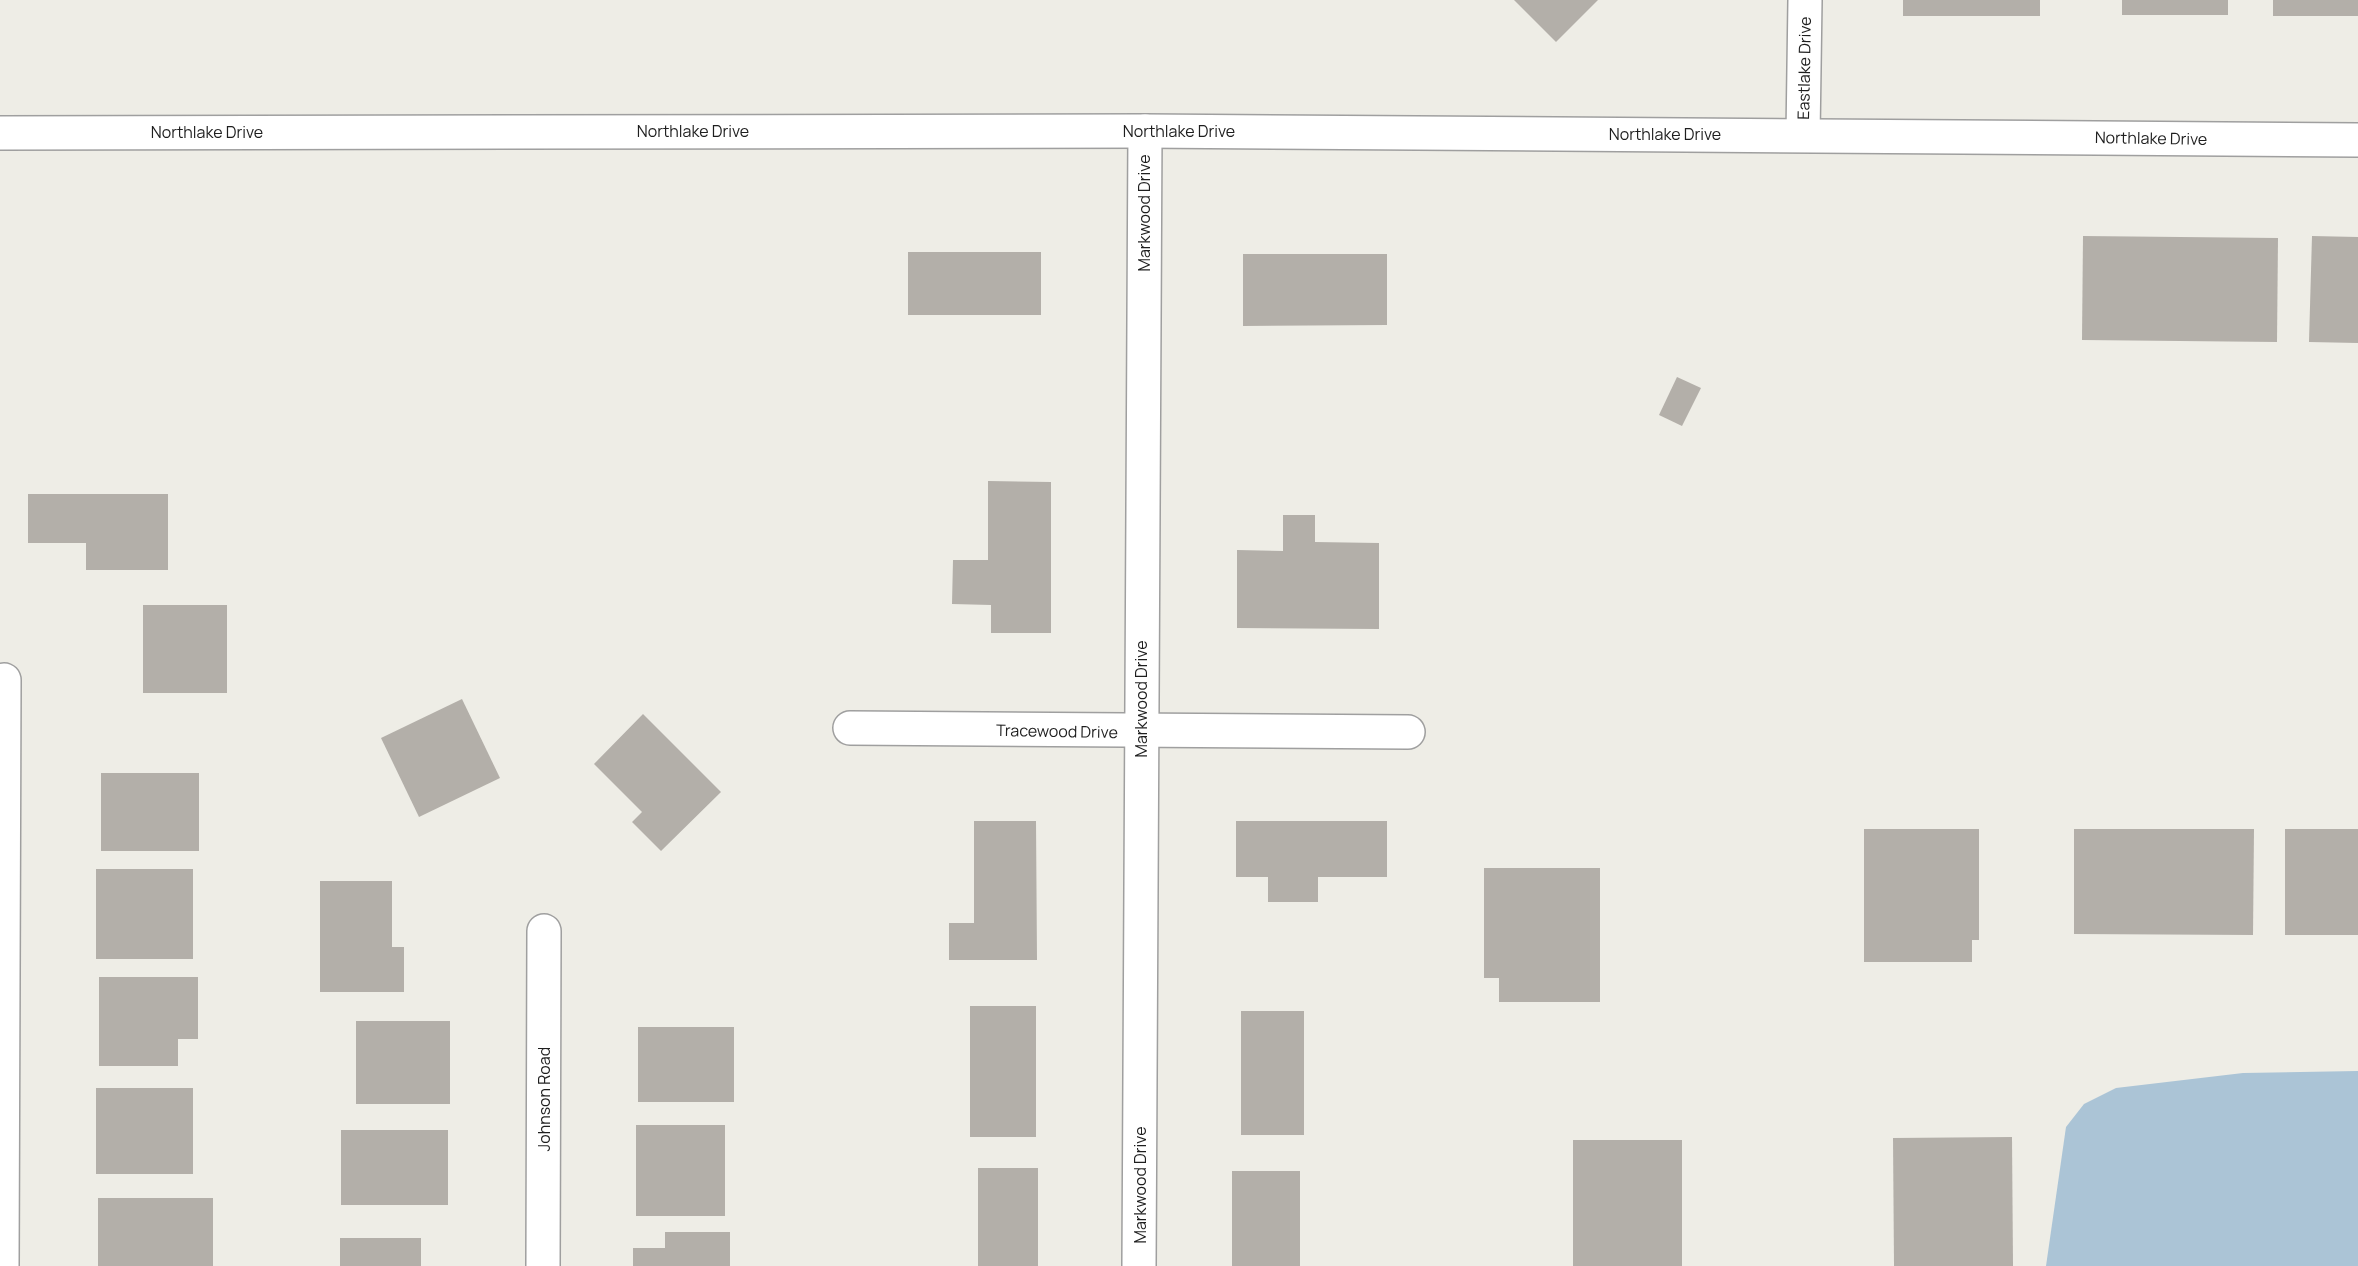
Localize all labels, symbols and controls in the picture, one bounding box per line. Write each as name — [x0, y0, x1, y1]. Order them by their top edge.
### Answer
street label: Eastlake Drive — [1792, 16, 1816, 120]
street label: Northlake Drive — [637, 120, 749, 142]
street label: Northlake Drive — [1123, 120, 1235, 142]
street label: Northlake Drive — [151, 121, 263, 143]
street label: Northlake Drive — [1609, 123, 1721, 145]
street label: Northlake Drive — [2095, 126, 2207, 150]
street label: Markwood Drive — [1133, 154, 1155, 272]
street label: Markwood Drive — [1130, 640, 1152, 758]
street label: Tracewood Drive — [996, 719, 1118, 743]
street label: Johnson Road — [533, 1047, 555, 1151]
street label: Markwood Drive — [1129, 1126, 1151, 1244]

